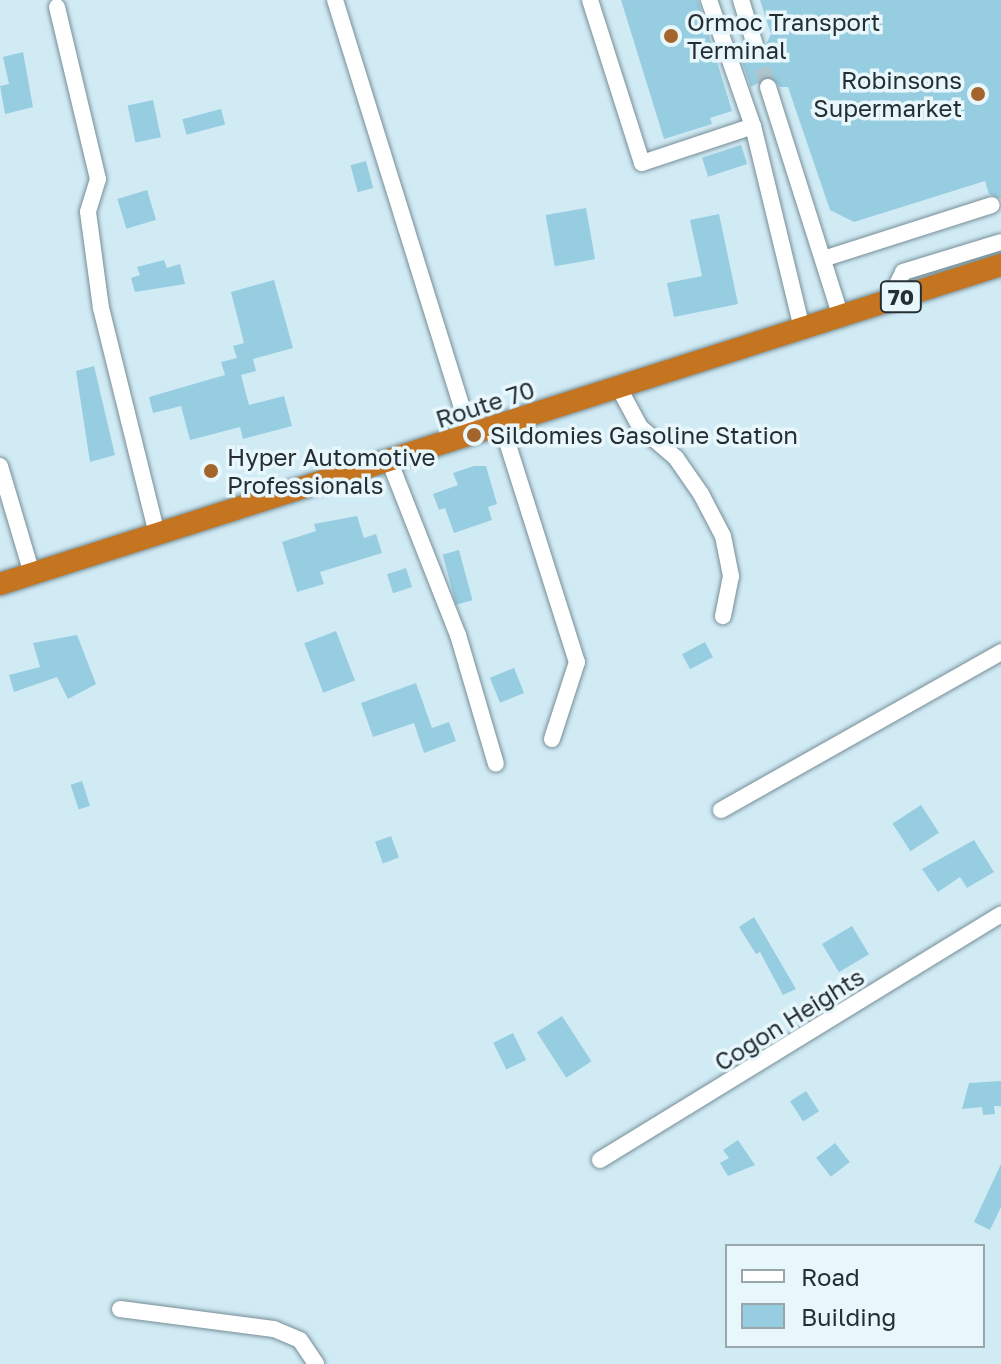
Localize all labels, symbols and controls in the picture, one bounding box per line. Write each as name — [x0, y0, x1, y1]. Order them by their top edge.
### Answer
place label: Ormoc Transport Terminal — [687, 8, 880, 64]
marker: Ormoc Transport Terminal — [662, 27, 680, 45]
place label: Robinsons Supermarket — [813, 66, 962, 122]
marker: Robinsons Supermarket — [969, 85, 987, 103]
road number: 70 — [879, 279, 923, 315]
street label: Route 70 — [432, 375, 538, 433]
place label: Sildomies Gasoline Station — [490, 421, 798, 449]
marker: Sildomies Gasoline Station — [465, 426, 483, 444]
place label: Hyper Automotive Professionals — [227, 443, 435, 499]
marker: Hyper Automotive Professionals — [202, 462, 220, 480]
street label: Cogon Heights — [709, 962, 869, 1076]
legend — [725, 1244, 985, 1348]
text: Road — [801, 1262, 860, 1291]
text: Building — [801, 1302, 896, 1331]

